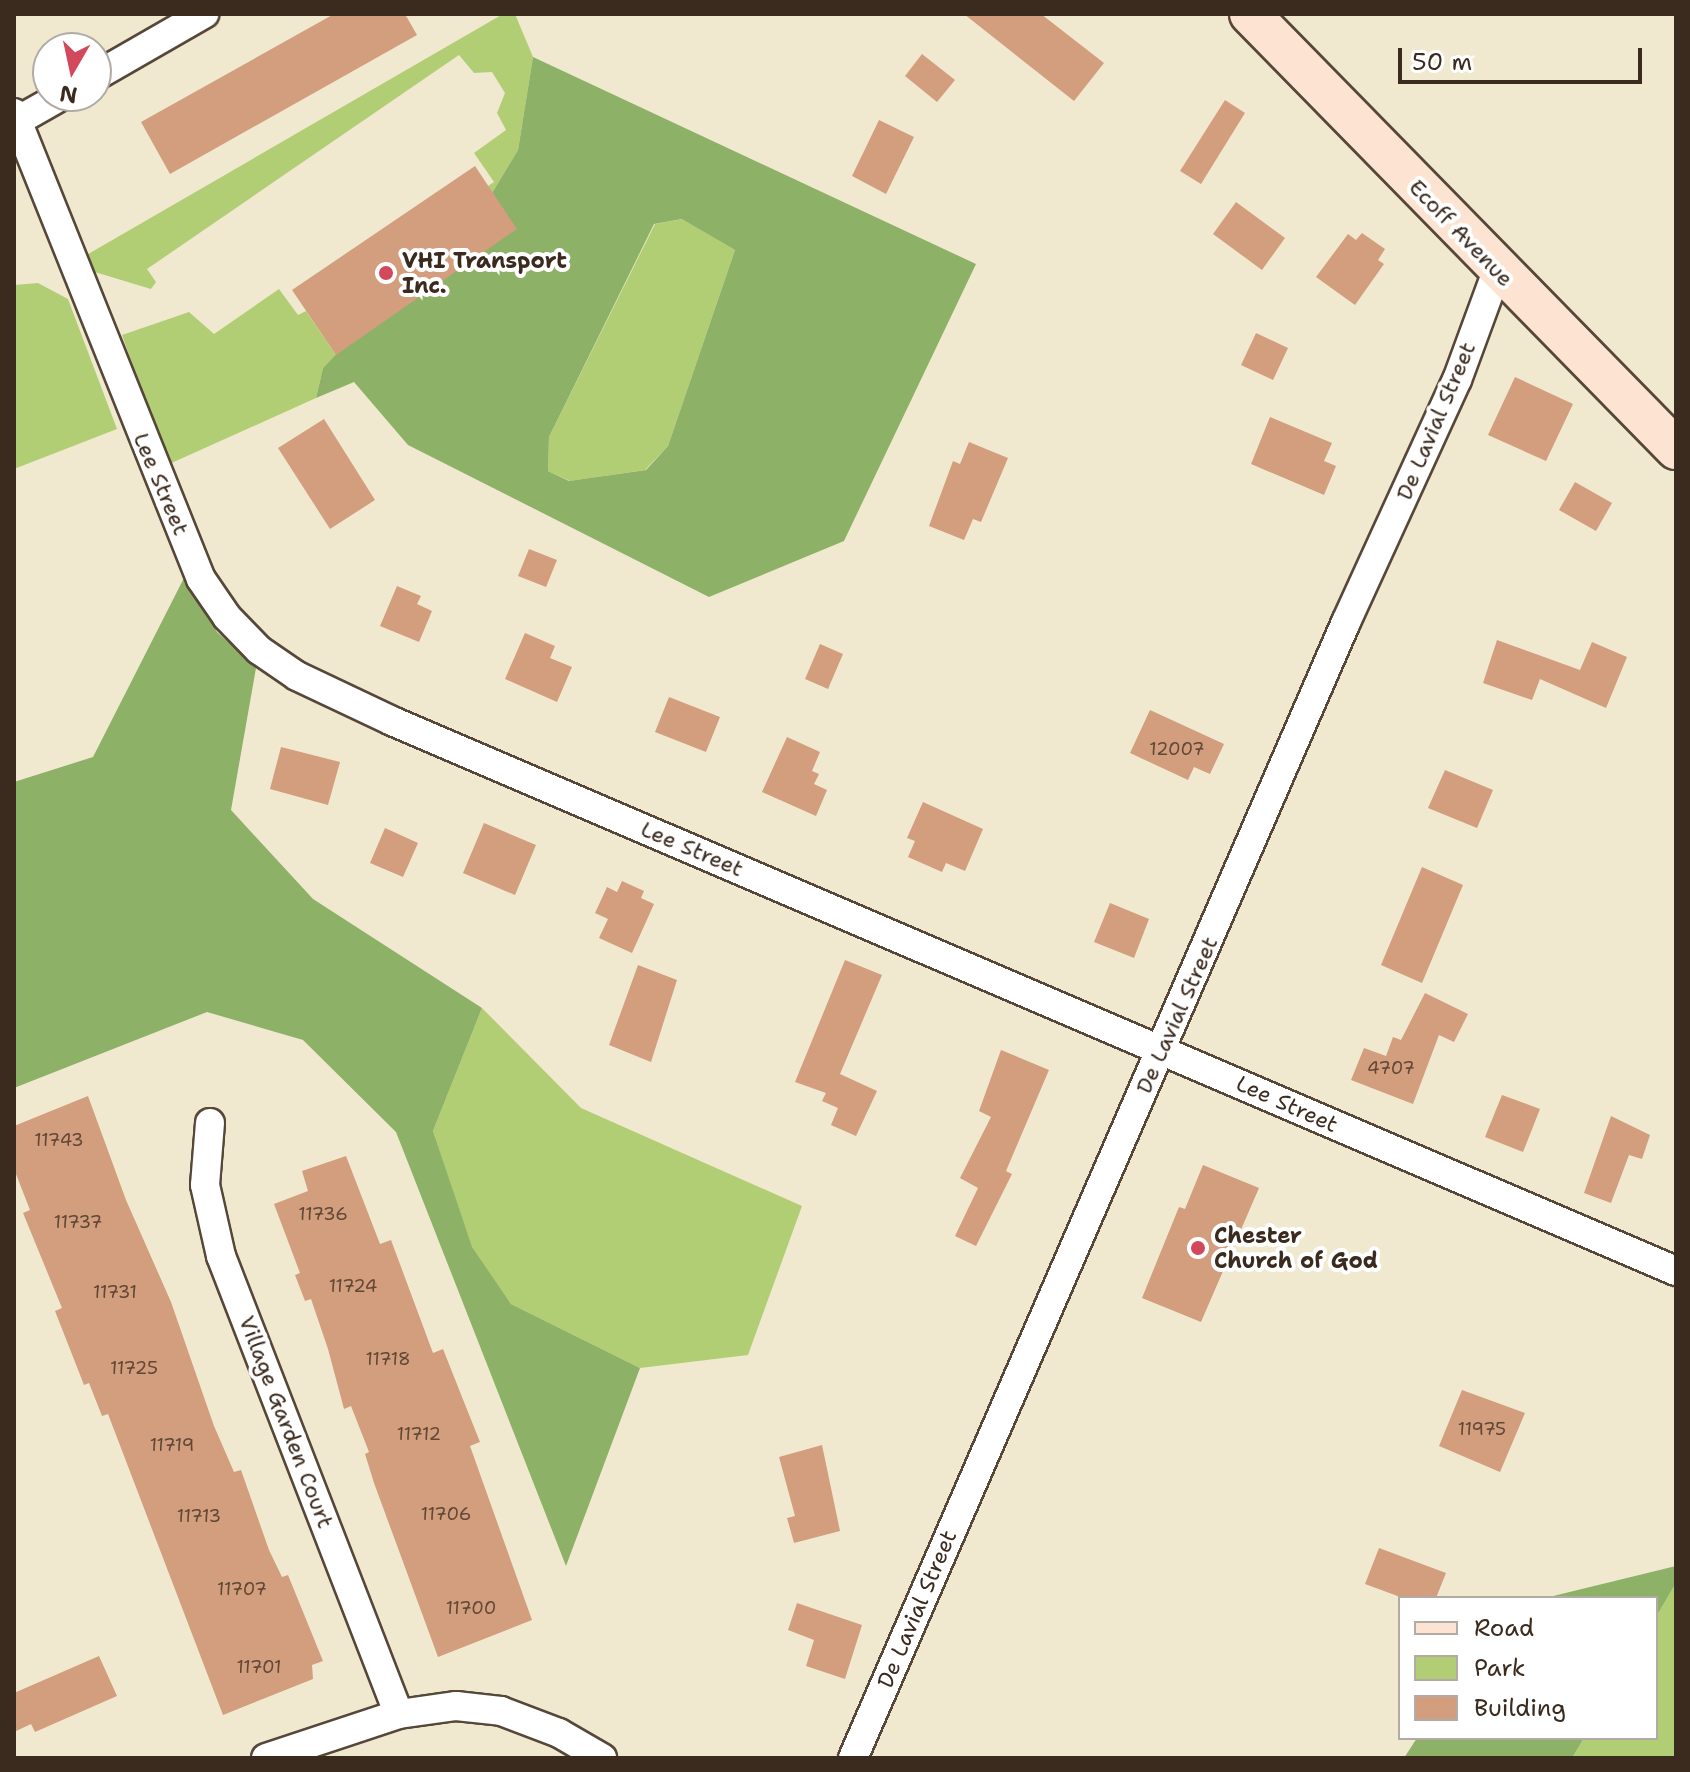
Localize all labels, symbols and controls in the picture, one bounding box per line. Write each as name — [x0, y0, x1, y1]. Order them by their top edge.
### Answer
north arrow — [32, 32, 112, 112]
scale bar — [1402, 32, 1646, 82]
text: 50 m — [1412, 46, 1472, 78]
text: N — [58, 79, 79, 110]
street label: Ecoff Avenue — [1403, 174, 1519, 292]
place label: VHI Transport Inc. — [402, 247, 567, 298]
marker: VHI Transport Inc. — [377, 264, 395, 282]
street label: De Lavial Street — [1391, 338, 1481, 504]
street label: Lee Street — [128, 429, 194, 539]
house number: 12007 — [1149, 738, 1205, 760]
street label: Lee Street — [637, 816, 747, 882]
street label: De Lavial Street — [1131, 932, 1223, 1098]
house number: 4707 — [1367, 1057, 1415, 1079]
street label: Lee Street — [1232, 1070, 1342, 1138]
house number: 11743 — [34, 1129, 84, 1151]
house number: 11736 — [298, 1203, 348, 1225]
house number: 11737 — [54, 1211, 102, 1233]
place label: Chester Church of God — [1214, 1222, 1378, 1274]
marker: Chester Church of God — [1189, 1239, 1207, 1257]
house number: 11724 — [329, 1275, 377, 1297]
house number: 11731 — [93, 1281, 137, 1303]
street label: Village Garden Court — [233, 1312, 339, 1532]
house number: 11718 — [365, 1348, 411, 1370]
house number: 11725 — [110, 1357, 158, 1379]
house number: 11975 — [1458, 1418, 1506, 1440]
house number: 11712 — [397, 1423, 441, 1445]
house number: 11719 — [150, 1434, 194, 1456]
house number: 11706 — [421, 1503, 471, 1525]
house number: 11713 — [177, 1505, 221, 1527]
street label: De Lavial Street — [872, 1526, 962, 1692]
house number: 11707 — [217, 1578, 267, 1600]
legend — [1398, 1596, 1658, 1740]
house number: 11700 — [446, 1597, 496, 1619]
text: Road — [1474, 1612, 1534, 1644]
text: Park — [1474, 1652, 1526, 1684]
house number: 11701 — [236, 1656, 282, 1678]
text: Building — [1474, 1692, 1566, 1724]

